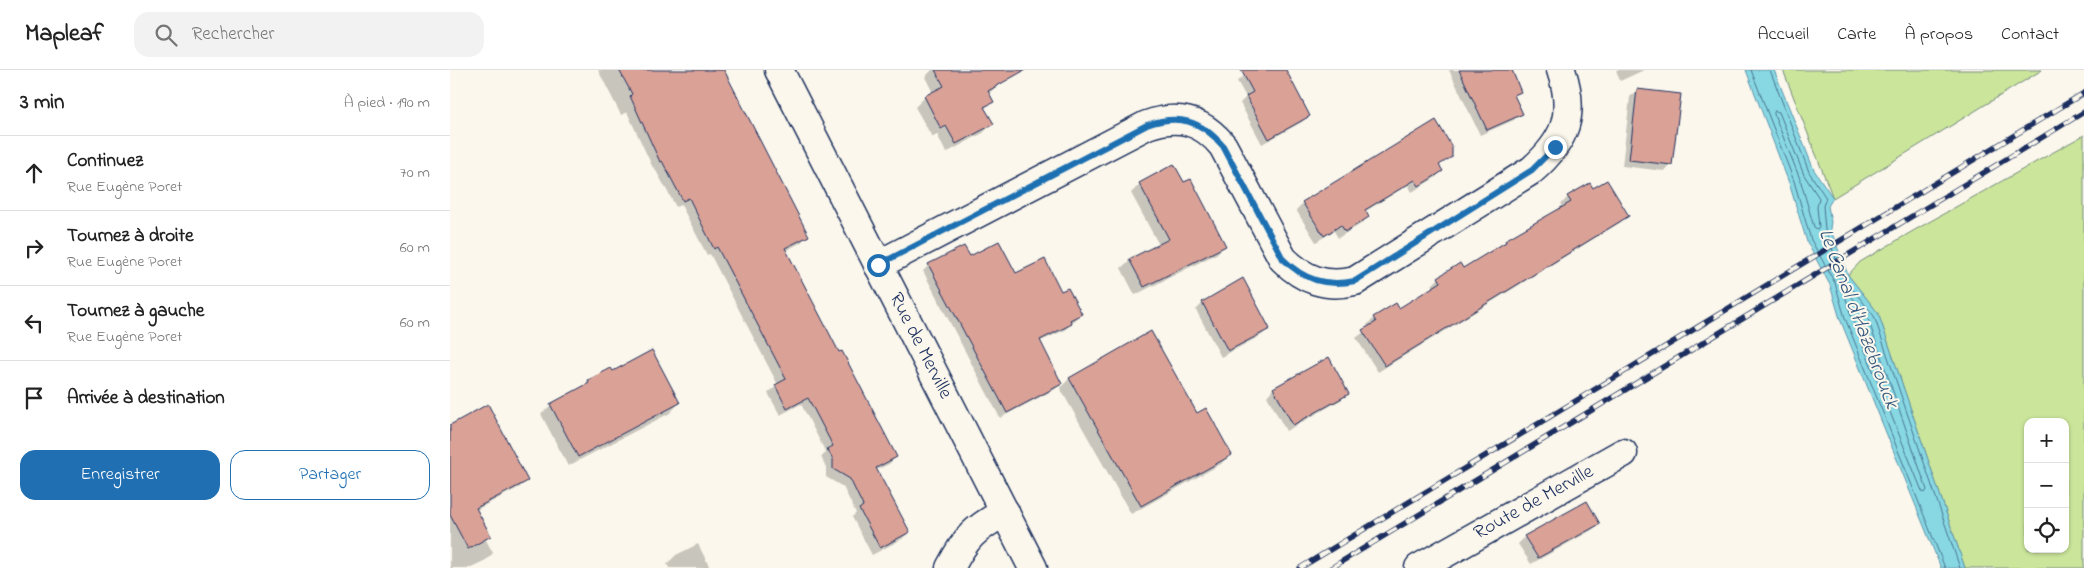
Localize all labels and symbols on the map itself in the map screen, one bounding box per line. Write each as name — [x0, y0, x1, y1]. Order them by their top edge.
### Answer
route end — [1544, 136, 1567, 159]
water label: Le Canal d'Hazebrouck — [1810, 225, 1906, 414]
route start — [867, 254, 890, 277]
street label: Rue de Merville — [881, 288, 959, 404]
street label: Route de Merville — [1469, 458, 1599, 548]

